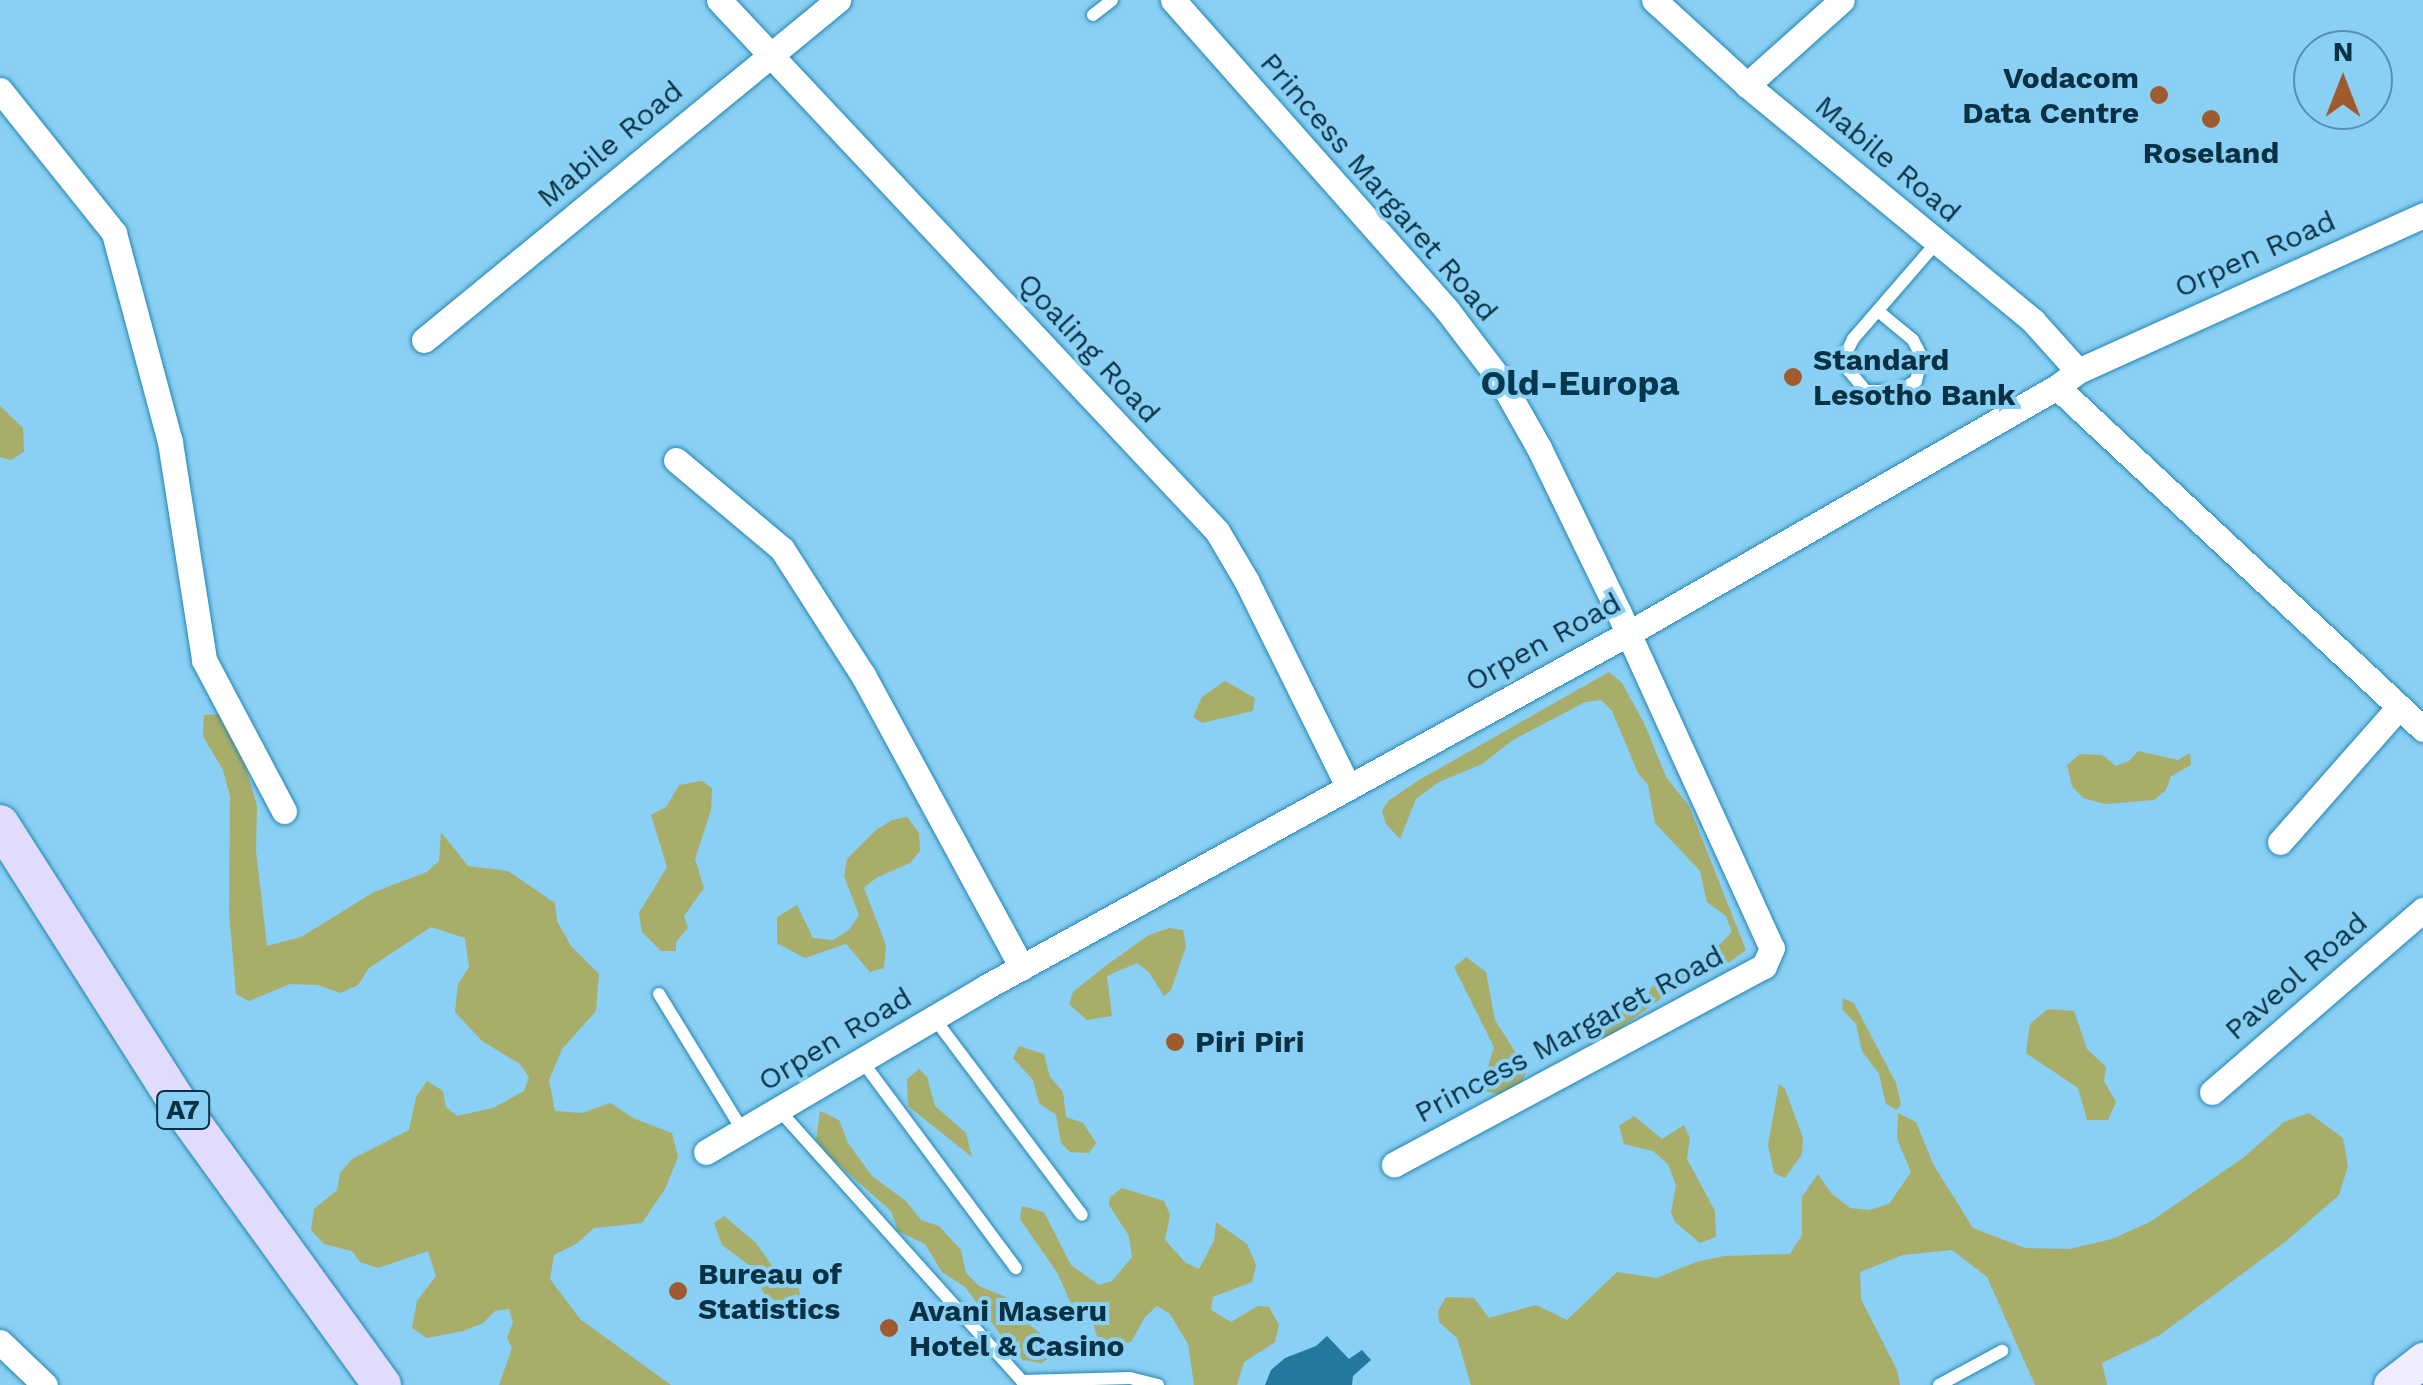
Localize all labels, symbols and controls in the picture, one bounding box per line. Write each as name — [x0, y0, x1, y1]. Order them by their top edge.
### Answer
north arrow — [2293, 30, 2393, 130]
text: N — [2333, 35, 2353, 68]
street label: Princess Margaret Road — [1252, 45, 1506, 329]
place label: Vodacom Data Centre — [1962, 60, 2139, 130]
street label: Mabile Road — [530, 73, 690, 215]
marker: Vodacom Data Centre — [2148, 84, 2170, 106]
street label: Mabile Road — [1808, 88, 1968, 230]
marker: Roseland — [2200, 108, 2222, 130]
place label: Roseland — [2143, 135, 2279, 171]
street label: Orpen Road — [2169, 202, 2341, 306]
street label: Qoaling Road — [1010, 265, 1168, 431]
place label: Standard Lesotho Bank — [1813, 342, 2016, 412]
district label: Old-Europa — [1480, 362, 1680, 404]
marker: Standard Lesotho Bank — [1782, 366, 1804, 388]
street label: Orpen Road — [1459, 584, 1627, 700]
street label: Paveol Road — [2217, 904, 2375, 1048]
street label: Princess Margaret Road — [1408, 937, 1730, 1131]
street label: Orpen Road — [752, 979, 918, 1099]
place label: Piri Piri — [1195, 1024, 1304, 1060]
marker: Piri Piri — [1164, 1031, 1186, 1053]
road number: A7 — [156, 1087, 210, 1133]
place label: Bureau of Statistics — [698, 1256, 842, 1326]
marker: Bureau of Statistics — [667, 1280, 689, 1302]
place label: Avani Maseru Hotel & Casino — [909, 1293, 1125, 1364]
marker: Avani Maseru Hotel & Casino — [878, 1317, 900, 1339]

